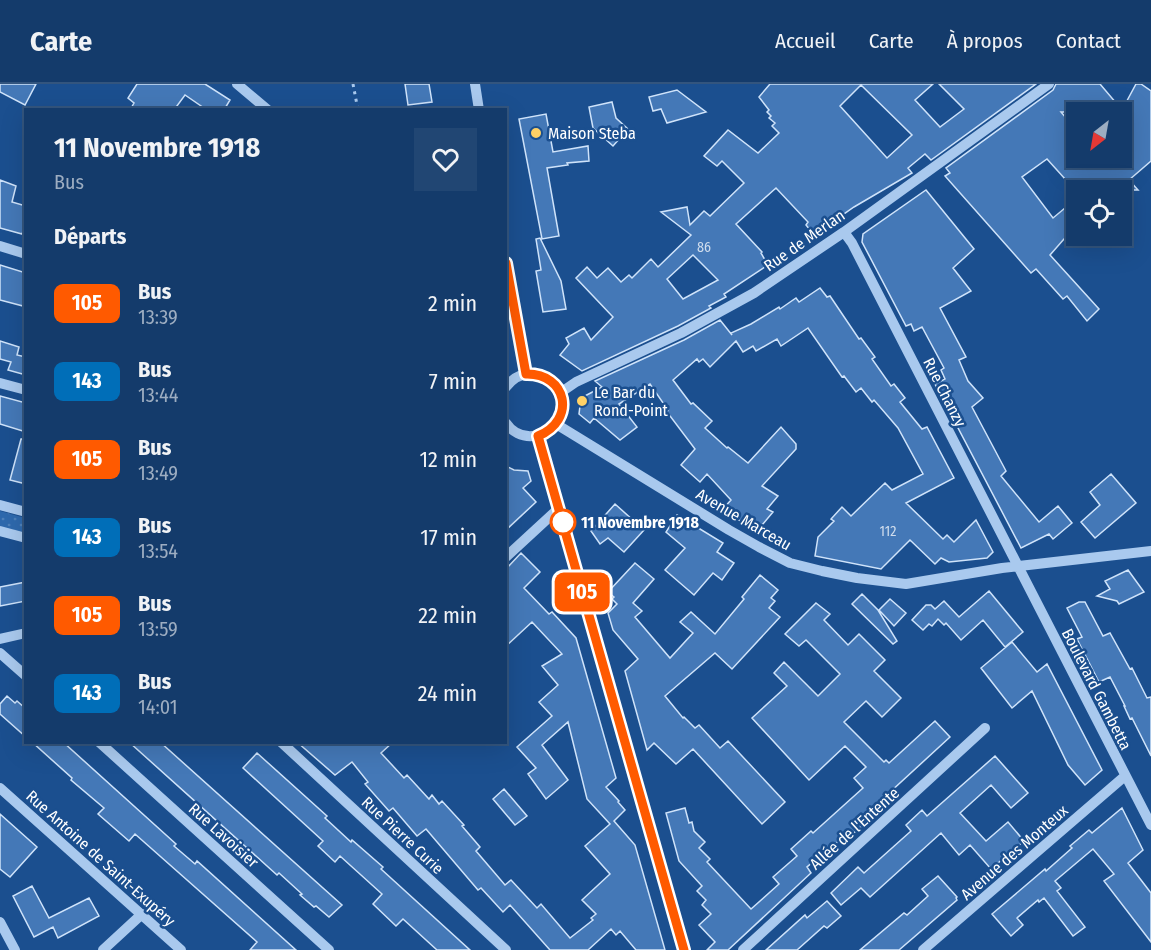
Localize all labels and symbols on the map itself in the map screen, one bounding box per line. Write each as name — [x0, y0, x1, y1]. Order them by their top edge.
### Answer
north arrow — [1066, 102, 1132, 168]
place label: Maison Steba — [548, 124, 636, 143]
marker: Maison Steba — [529, 126, 543, 140]
street label: Rue de Merlan — [760, 206, 848, 275]
house number: 86 — [697, 239, 711, 256]
street label: Rue Chanzy — [919, 355, 970, 431]
place label: Le Bar du Rond-Point — [594, 383, 669, 420]
marker: Le Bar du Rond-Point — [575, 394, 589, 408]
street label: Avenue Marceau — [693, 485, 795, 554]
marker: 11 Novembre 1918 — [550, 509, 576, 535]
place label: 11 Novembre 1918 — [581, 513, 699, 532]
house number: 112 — [880, 523, 896, 540]
line badge: 105 — [548, 572, 616, 612]
street label: Boulevard Gambetta — [1058, 625, 1135, 753]
street label: Allée de l'Entente — [806, 783, 903, 874]
street label: Rue Antoine de Saint-Exupéry — [22, 786, 180, 931]
street label: Rue Pierre Curie — [358, 793, 448, 878]
street label: Rue Lavoisier — [185, 799, 263, 872]
street label: Avenue des Monteux — [957, 801, 1072, 904]

